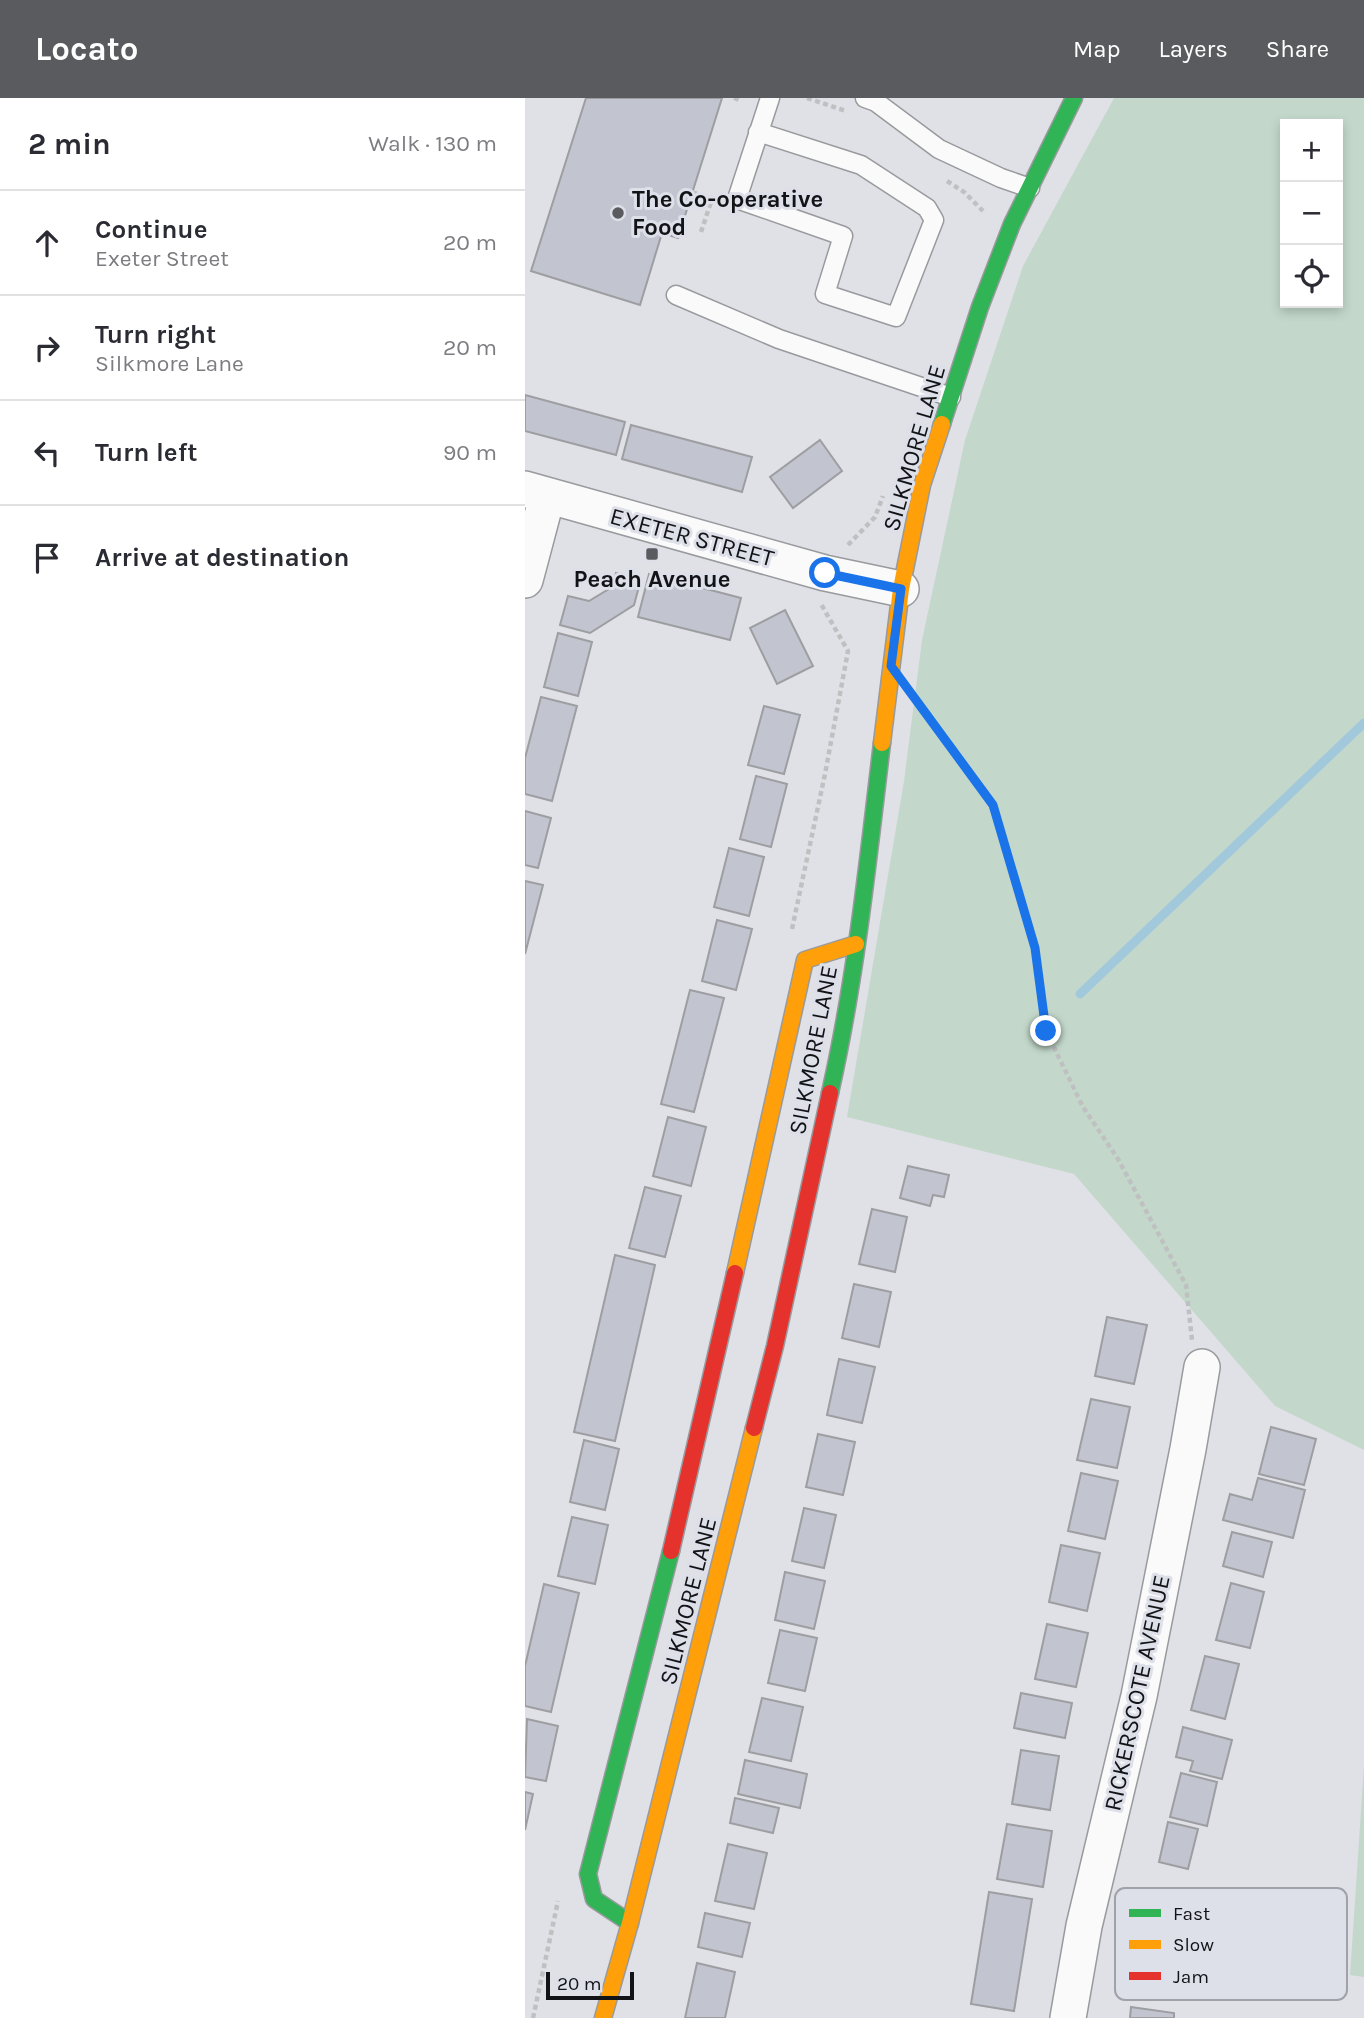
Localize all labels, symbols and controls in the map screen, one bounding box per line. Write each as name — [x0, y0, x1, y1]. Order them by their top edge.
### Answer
text: Locato — [35, 30, 138, 68]
text: Map — [1073, 35, 1121, 63]
text: Layers — [1159, 35, 1228, 63]
text: Share — [1266, 35, 1329, 63]
map controls — [1280, 119, 1343, 308]
button: + — [1280, 119, 1343, 182]
text: 2 min — [28, 126, 111, 162]
text: Walk · 130 m — [368, 130, 497, 157]
button: − — [1280, 182, 1343, 245]
place label: The Co-operative Food — [632, 185, 823, 241]
marker: The Co-operative Food — [610, 205, 626, 221]
text: Continue — [95, 214, 207, 245]
icon: ahead — [28, 224, 66, 262]
text: 20 m — [443, 229, 497, 256]
text: Exeter Street — [95, 245, 229, 272]
button: locate — [1280, 245, 1343, 308]
text: Turn right — [95, 319, 216, 350]
icon: right — [28, 329, 66, 367]
text: 20 m — [443, 334, 497, 361]
text: Silkmore Lane — [95, 350, 244, 377]
street label: SILKMORE LANE — [877, 362, 951, 534]
icon: left — [28, 434, 66, 472]
text: Turn left — [95, 437, 197, 468]
text: 90 m — [443, 439, 497, 466]
street label: EXETER STREET — [607, 502, 777, 572]
icon: arrive — [28, 539, 66, 577]
text: Arrive at destination — [95, 542, 349, 573]
marker: Peach Avenue — [644, 546, 660, 562]
route start — [809, 557, 840, 588]
place label: Peach Avenue — [574, 565, 730, 593]
street label: SILKMORE LANE — [783, 963, 843, 1137]
route end — [1030, 1015, 1061, 1046]
street label: SILKMORE LANE — [654, 1514, 722, 1688]
street label: RICKERSCOTE AVENUE — [1098, 1572, 1176, 1814]
legend — [1115, 1888, 1347, 2000]
text: Fast — [1173, 1903, 1210, 1925]
text: Slow — [1173, 1934, 1214, 1956]
text: Jam — [1173, 1966, 1209, 1988]
scale bar — [546, 1969, 633, 2001]
text: 20 m — [557, 1973, 602, 1995]

